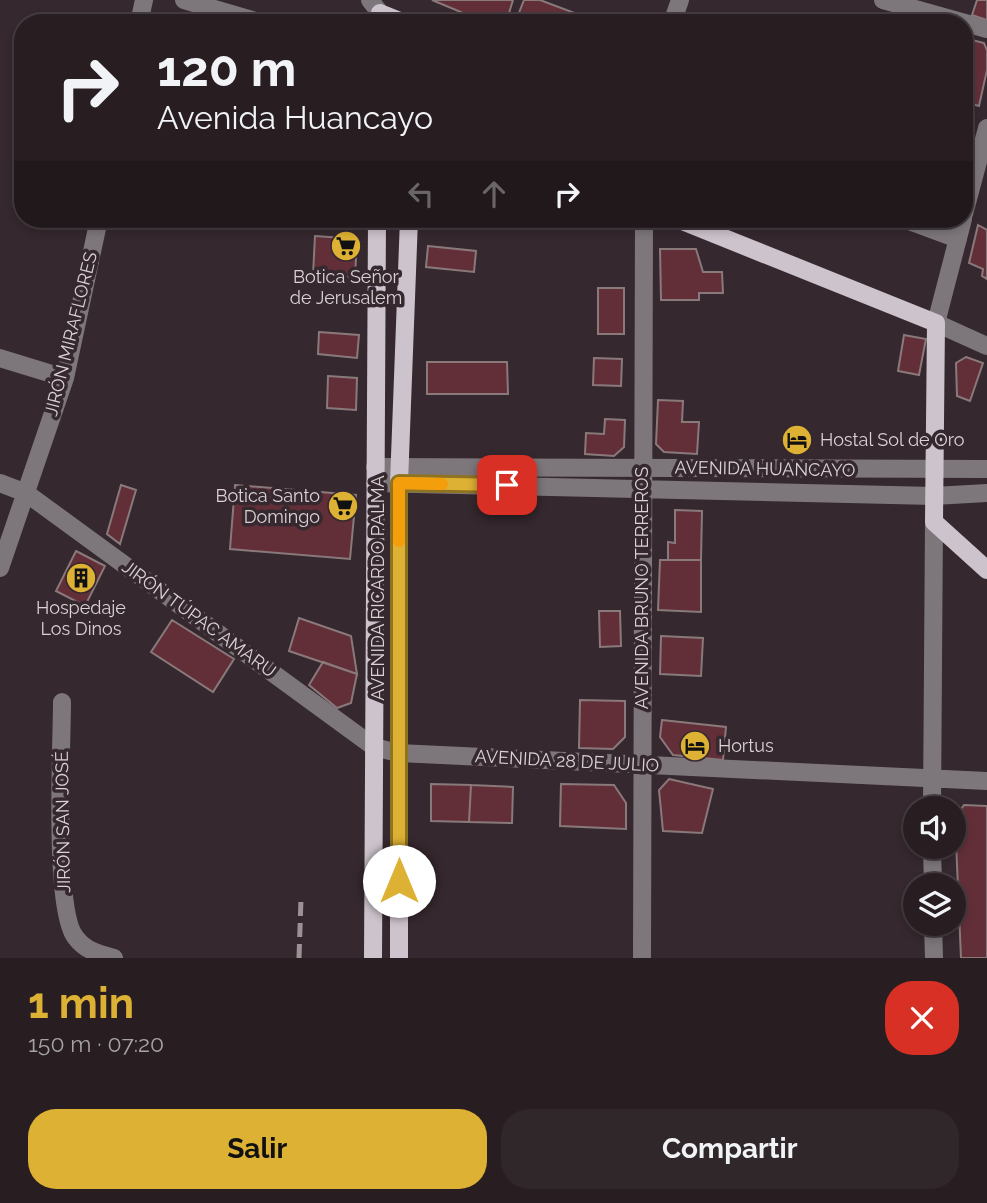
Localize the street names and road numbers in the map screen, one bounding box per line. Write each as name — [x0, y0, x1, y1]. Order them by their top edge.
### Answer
street label: JIRÓN MIRAFLORES — [39, 249, 101, 418]
street label: AVENIDA HUANCAYO — [674, 456, 856, 481]
street label: AVENIDA BRUNO TERREROS — [631, 467, 652, 709]
street label: AVENIDA RICARDO PALMA — [367, 475, 388, 701]
street label: JIRÓN TÚPAC AMARU — [118, 555, 281, 681]
street label: AVENIDA 28 DE JULIO — [474, 745, 660, 776]
street label: JIRÓN SAN JOSÉ — [50, 751, 74, 893]

